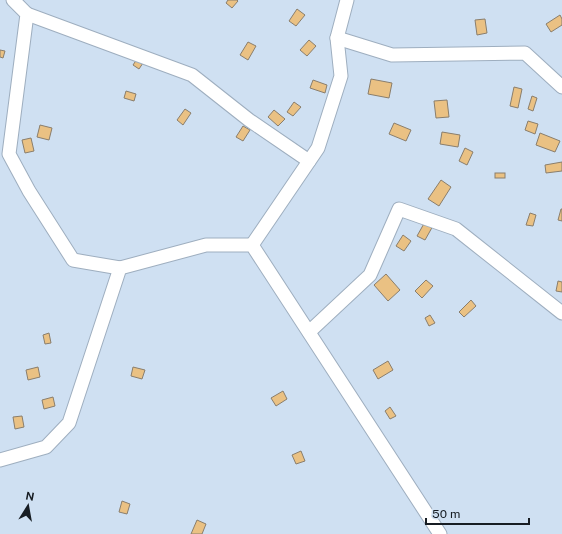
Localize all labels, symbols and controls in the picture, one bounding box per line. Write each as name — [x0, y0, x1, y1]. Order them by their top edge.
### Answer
north arrow — [8, 486, 48, 526]
text: N — [25, 489, 35, 503]
scale bar — [426, 500, 529, 526]
text: 50 m — [432, 507, 460, 521]

